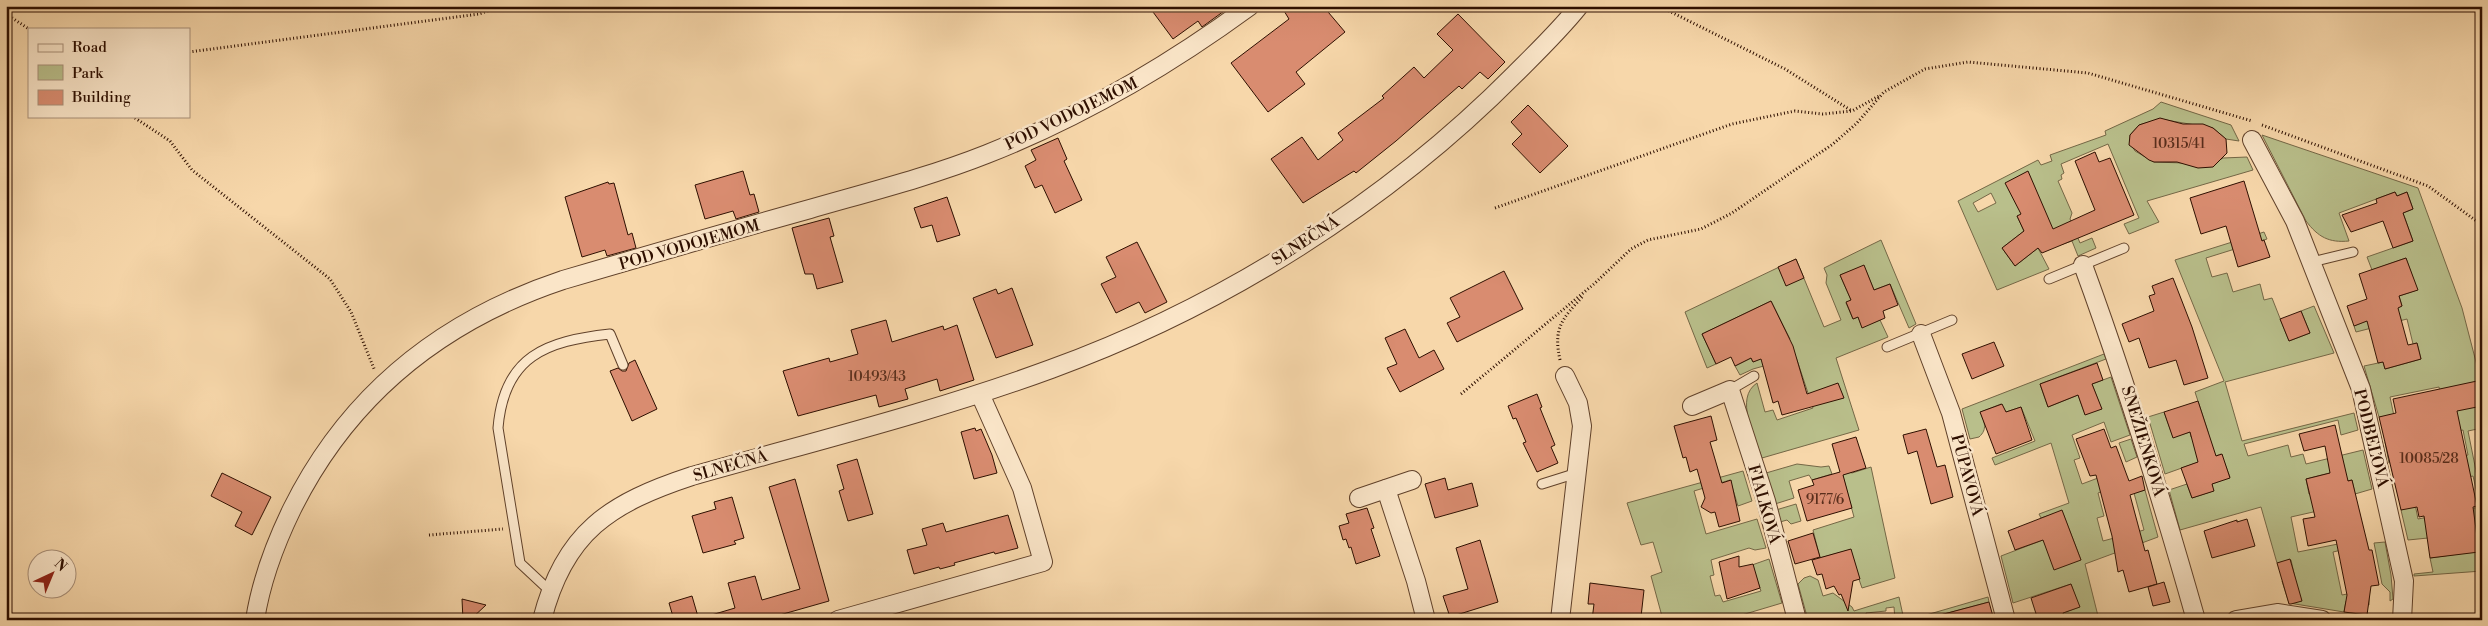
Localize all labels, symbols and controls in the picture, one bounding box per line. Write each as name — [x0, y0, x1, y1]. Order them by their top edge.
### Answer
legend — [28, 28, 190, 118]
text: Road — [72, 38, 107, 57]
text: Park — [72, 64, 104, 83]
street label: POD VODOJEMOM — [1002, 73, 1141, 155]
text: Building — [71, 88, 131, 107]
house number: 10315/41 — [2152, 135, 2206, 153]
street label: SLNEČNÁ — [1267, 209, 1344, 270]
street label: POD VODOJEMOM — [617, 215, 762, 275]
house number: 10493/43 — [848, 368, 906, 386]
street label: SNEŽIENKOVÁ — [2117, 383, 2172, 500]
street label: PODBEĽOVÁ — [2349, 386, 2395, 491]
street label: PÚPAVOVÁ — [1947, 432, 1990, 519]
street label: SLNEČNÁ — [690, 444, 771, 486]
house number: 10085/28 — [2399, 450, 2459, 468]
street label: FIALKOVÁ — [1743, 462, 1787, 547]
house number: 9177/6 — [1806, 491, 1845, 509]
north arrow — [28, 548, 78, 598]
text: N — [50, 555, 71, 576]

